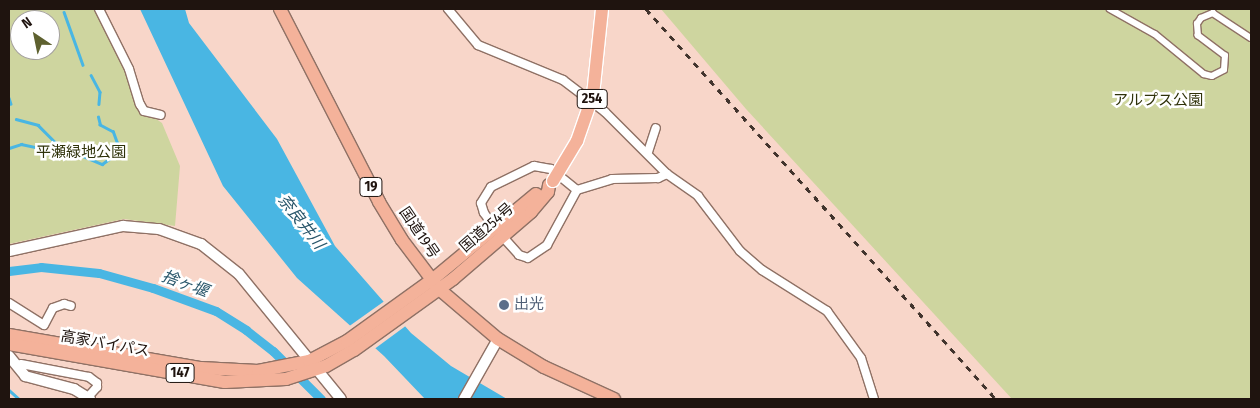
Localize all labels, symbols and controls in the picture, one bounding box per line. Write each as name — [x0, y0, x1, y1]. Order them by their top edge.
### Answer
north arrow — [10, 10, 60, 60]
text: N — [19, 14, 35, 32]
road number: 254 — [576, 88, 608, 110]
park label: アルプス公園 — [1113, 92, 1203, 110]
park label: 平瀬緑地公園 — [36, 144, 126, 162]
road number: 19 — [358, 176, 384, 198]
water label: 奈良井川 — [274, 191, 328, 253]
street label: 国道254号 — [456, 200, 518, 256]
street label: 国道19号 — [395, 204, 443, 262]
water label: 捨ヶ堰 — [159, 267, 211, 301]
place label: 出光 — [514, 296, 544, 314]
marker: 出光 — [498, 299, 510, 311]
street label: 高家バイパス — [59, 327, 151, 361]
road number: 147 — [165, 362, 195, 384]

